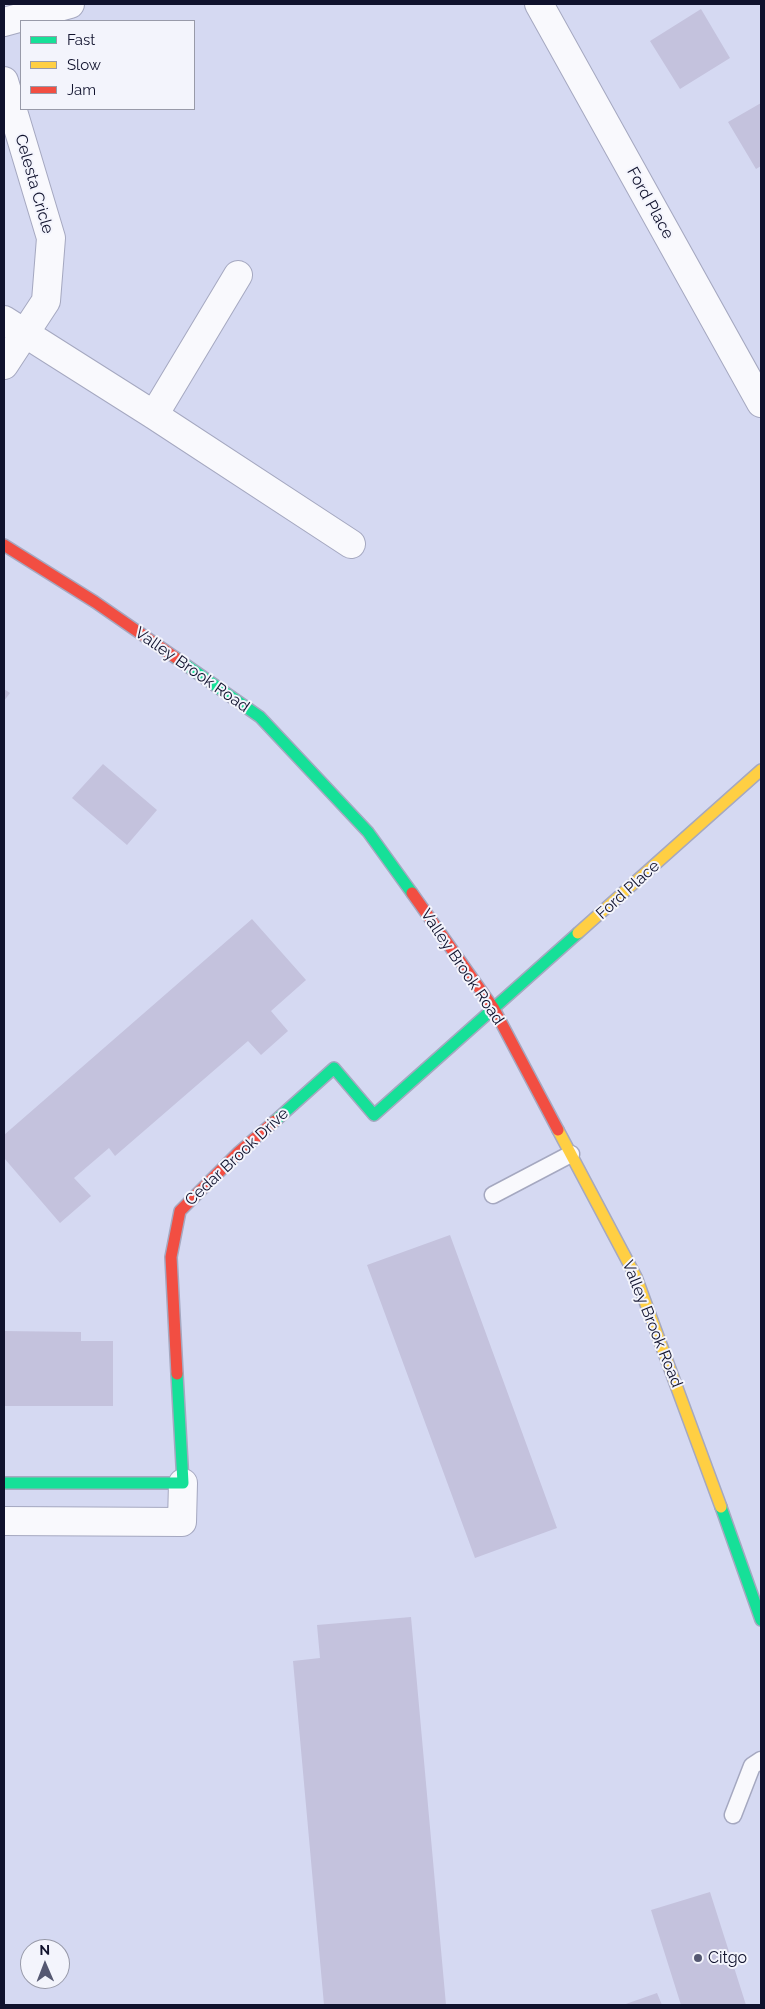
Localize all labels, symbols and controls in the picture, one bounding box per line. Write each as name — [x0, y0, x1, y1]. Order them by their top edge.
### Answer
legend — [20, 20, 195, 110]
text: Fast — [67, 31, 95, 49]
text: Slow — [67, 56, 101, 74]
text: Jam — [67, 81, 96, 99]
street label: Celesta Cricle — [11, 132, 57, 236]
street label: Ford Place — [622, 164, 678, 242]
street label: Valley Brook Road — [131, 623, 253, 717]
street label: Ford Place — [592, 856, 664, 924]
street label: Valley Brook Road — [416, 906, 508, 1028]
street label: Cedar Brook Drive — [181, 1104, 293, 1210]
street label: Valley Brook Road — [618, 1258, 686, 1390]
north arrow — [20, 1939, 70, 1989]
text: N — [39, 1942, 50, 1958]
place label: Citgo — [708, 1948, 747, 1968]
marker: Citgo — [692, 1952, 704, 1964]

